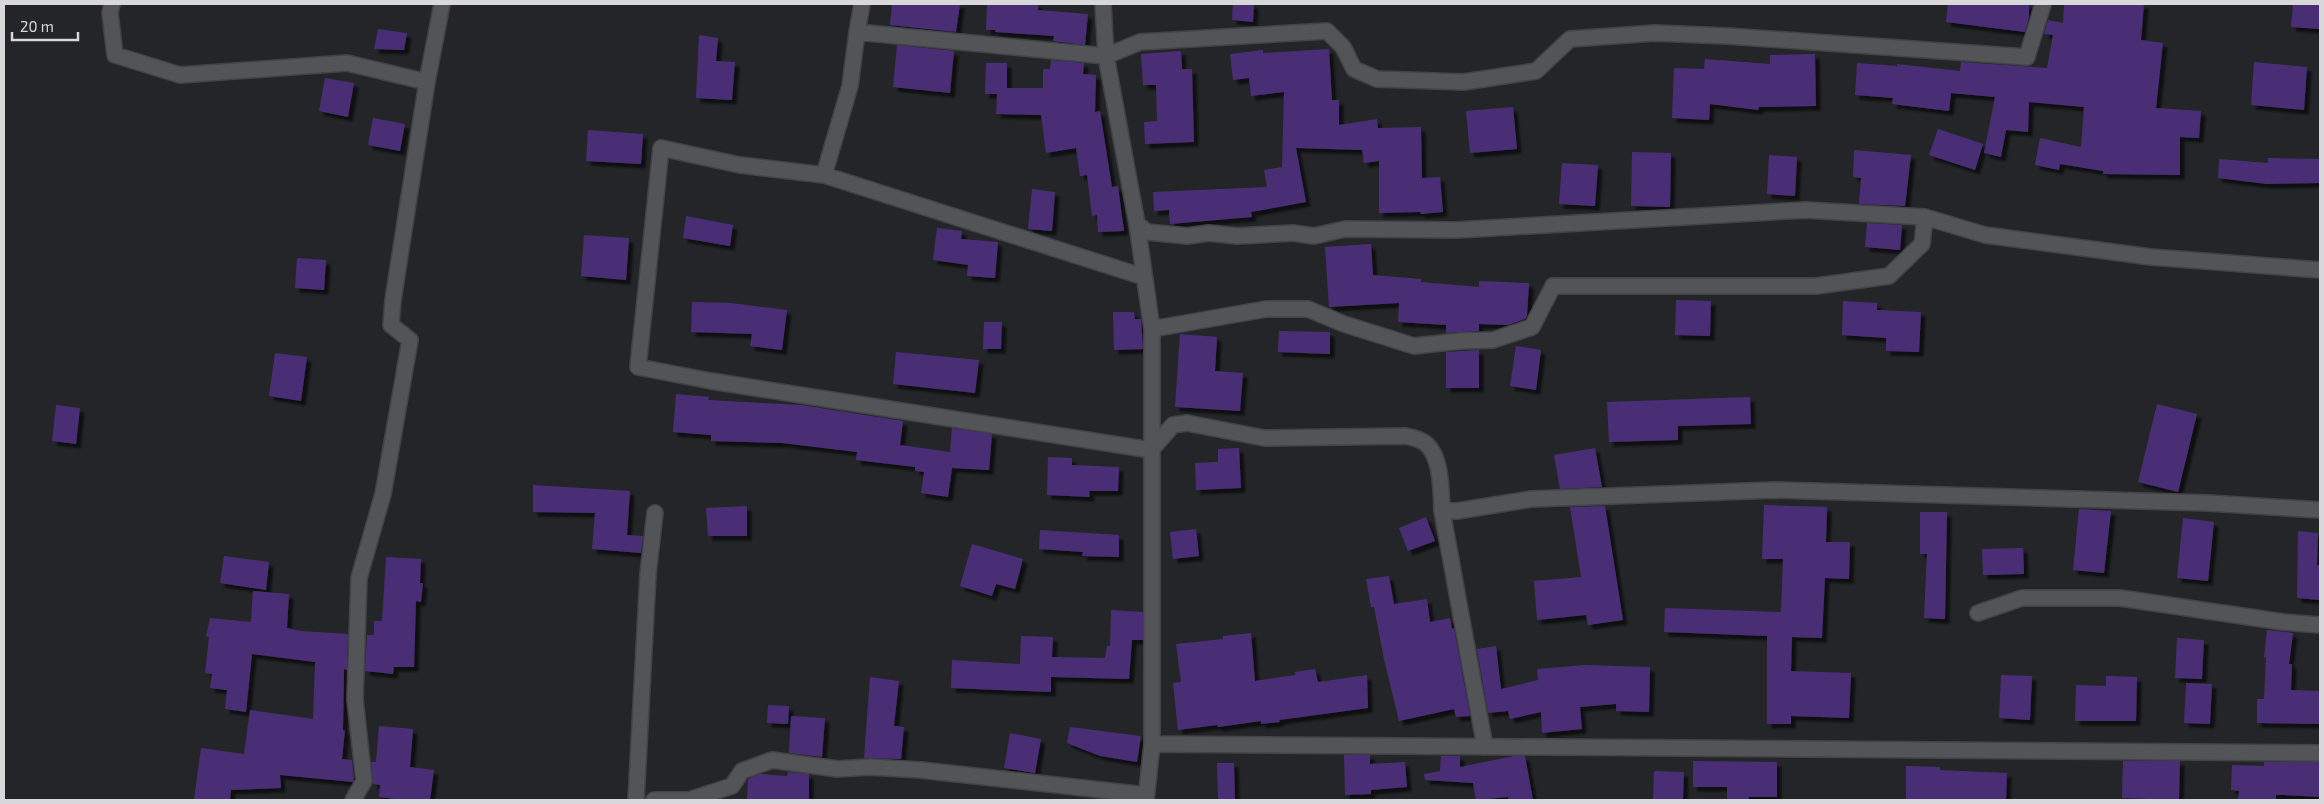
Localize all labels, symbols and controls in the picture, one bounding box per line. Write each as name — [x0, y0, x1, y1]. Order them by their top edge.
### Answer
scale bar — [12, 10, 79, 42]
text: 20 m — [20, 17, 54, 35]

